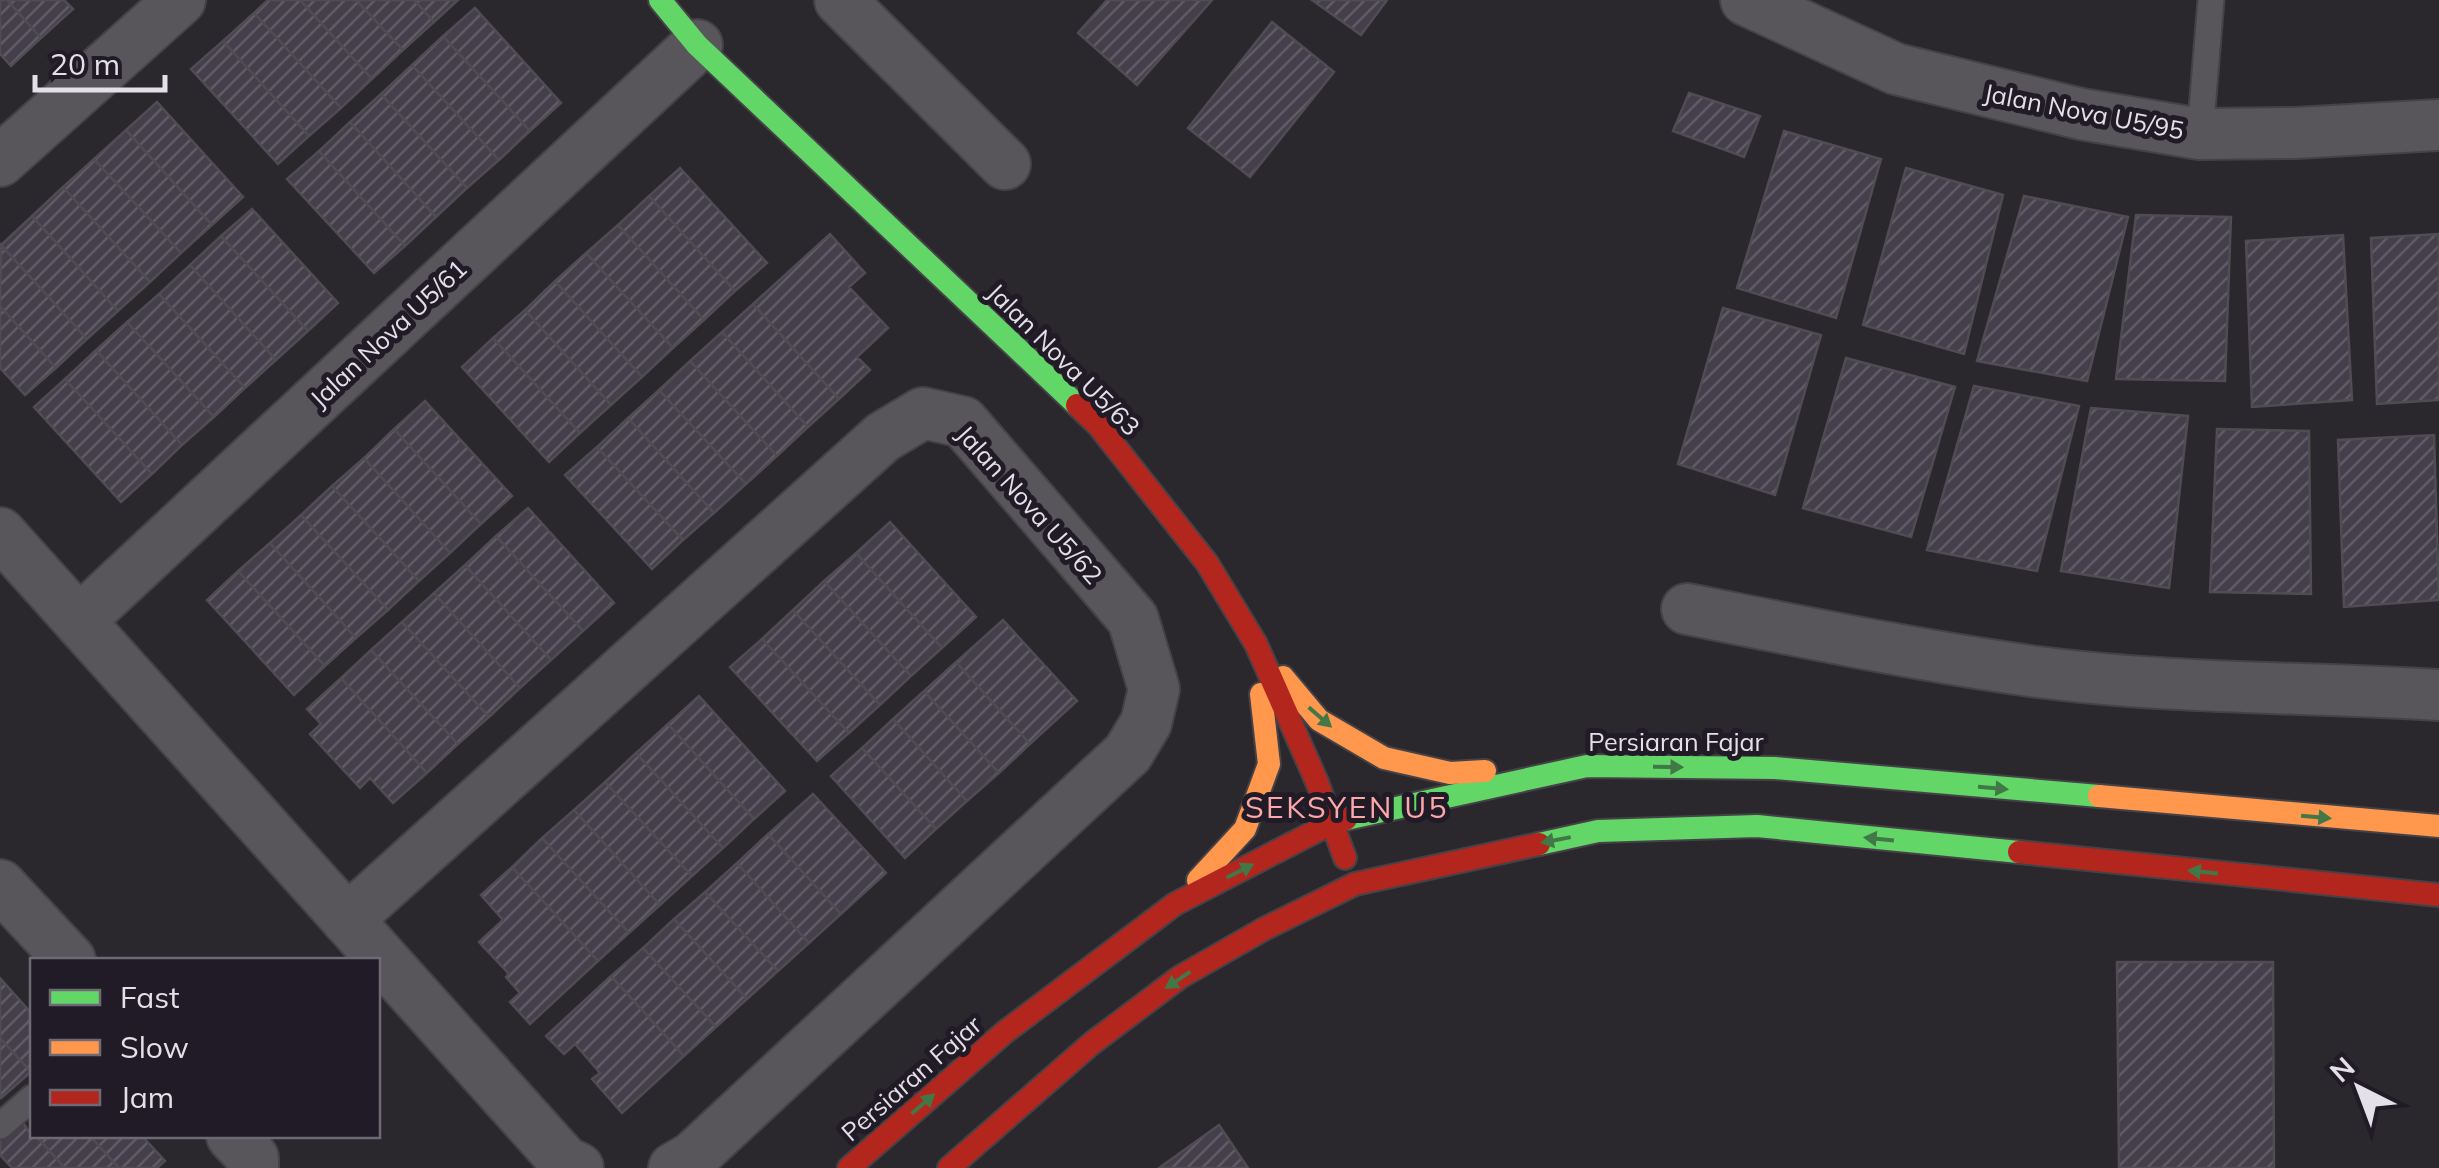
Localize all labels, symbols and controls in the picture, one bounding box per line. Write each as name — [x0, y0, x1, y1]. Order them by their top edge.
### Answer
scale bar — [35, 30, 165, 92]
text: 20 m — [50, 45, 120, 83]
street label: Jalan Nova U5/95 — [1981, 76, 2187, 146]
street label: Jalan Nova U5/61 — [303, 252, 473, 414]
street label: Jalan Nova U5/63 — [981, 276, 1147, 442]
street label: Jalan Nova U5/62 — [951, 418, 1109, 590]
one-way arrow — [1307, 705, 1332, 727]
street label: Persiaran Fajar — [1588, 726, 1764, 757]
one-way arrow — [1653, 759, 1685, 775]
one-way arrow — [1977, 780, 2009, 796]
district label: SEKSYEN U5 — [1245, 788, 1449, 826]
one-way arrow — [2301, 810, 2333, 826]
one-way arrow — [1863, 830, 1895, 846]
one-way arrow — [1540, 832, 1571, 848]
one-way arrow — [1226, 863, 1255, 880]
one-way arrow — [2186, 863, 2218, 879]
legend — [30, 958, 380, 1138]
one-way arrow — [1164, 970, 1191, 989]
text: Fast — [120, 978, 180, 1016]
street label: Persiaran Fajar — [835, 1009, 987, 1147]
text: Slow — [120, 1028, 189, 1066]
north arrow — [2309, 1038, 2409, 1138]
text: N — [2322, 1049, 2362, 1089]
text: Jam — [120, 1078, 174, 1116]
one-way arrow — [910, 1093, 935, 1115]

